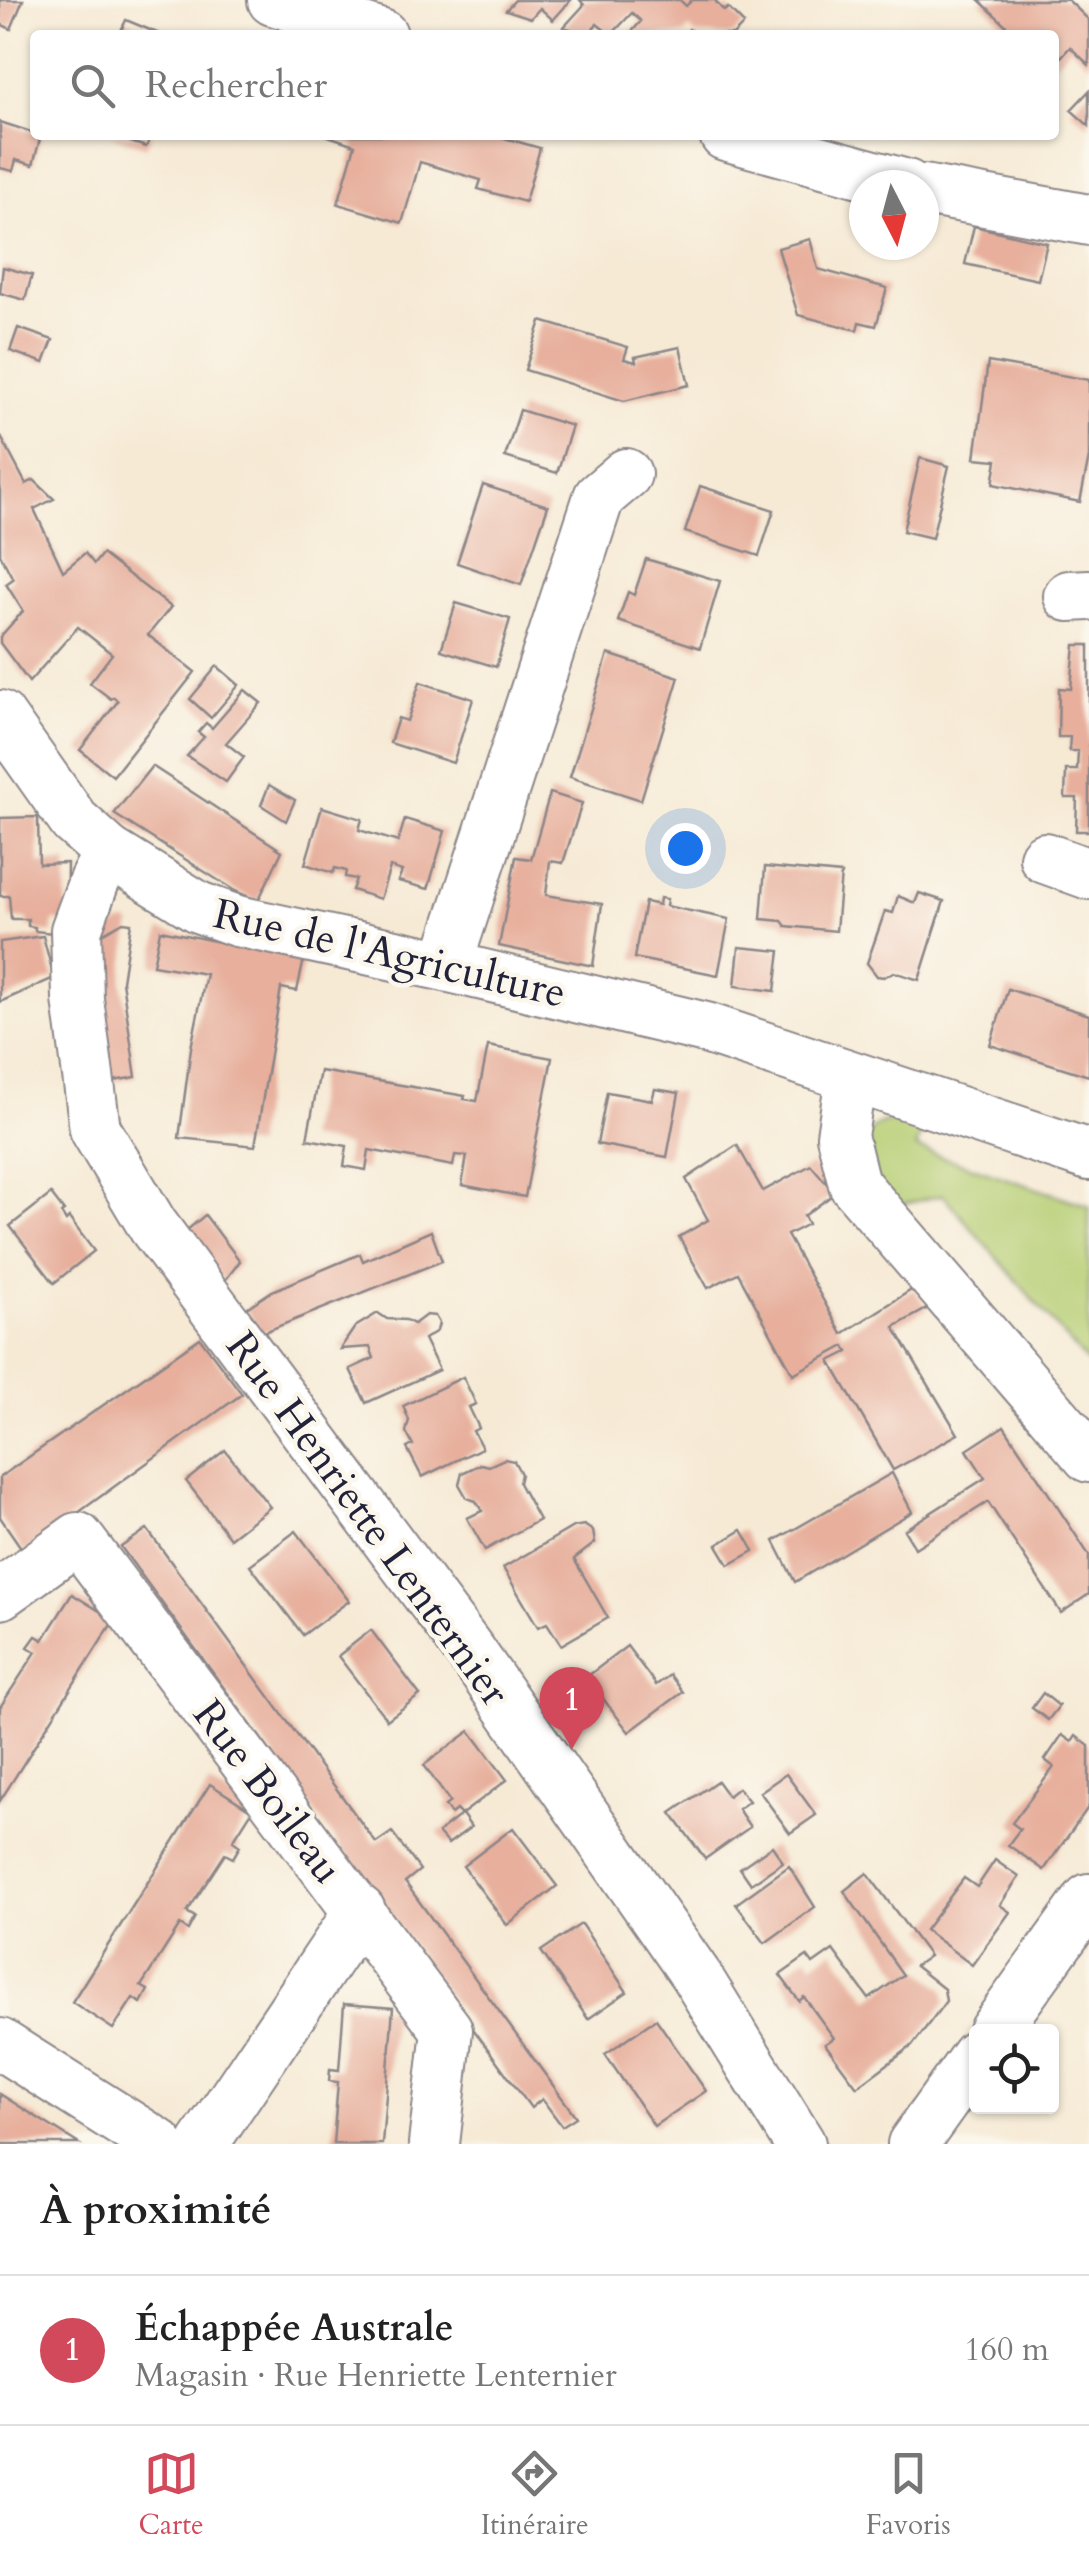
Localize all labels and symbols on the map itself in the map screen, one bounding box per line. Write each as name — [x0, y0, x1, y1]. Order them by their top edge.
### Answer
north arrow — [849, 170, 939, 260]
your location — [660, 823, 711, 874]
street label: Rue de l'Agriculture — [208, 885, 571, 1022]
street label: Rue Henriette Lenternier — [213, 1320, 523, 1718]
pin: 1 — [540, 1666, 604, 1749]
street label: Rue Boileau — [180, 1688, 356, 1896]

